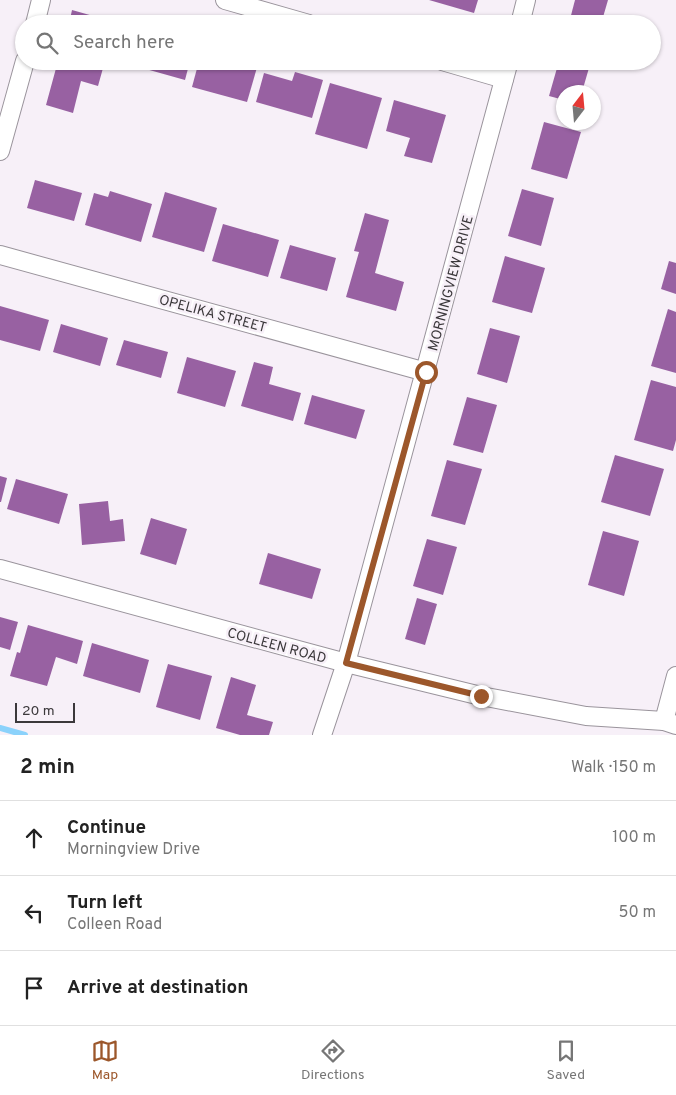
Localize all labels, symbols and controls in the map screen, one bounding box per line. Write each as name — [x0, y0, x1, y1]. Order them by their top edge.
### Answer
search box — [15, 15, 661, 70]
icon: search — [33, 29, 61, 57]
text: Search here — [73, 31, 175, 55]
north arrow — [556, 85, 601, 130]
street label: MORNINGVIEW DRIVE — [425, 214, 478, 353]
street label: OPELIKA STREET — [157, 292, 268, 337]
route start — [415, 361, 438, 384]
street label: COLLEEN ROAD — [225, 625, 328, 668]
route end — [470, 685, 493, 708]
scale bar — [15, 700, 75, 723]
text: 20 m — [22, 703, 55, 720]
text: 2 min — [20, 754, 75, 781]
text: Walk · 150 m — [571, 758, 656, 778]
text: Continue — [67, 816, 146, 840]
icon: ahead — [20, 824, 48, 852]
text: 100 m — [612, 828, 656, 848]
text: Morningview Drive — [67, 840, 200, 860]
text: Turn left — [67, 891, 143, 915]
icon: left — [20, 899, 48, 927]
text: 50 m — [619, 903, 656, 923]
text: Colleen Road — [67, 915, 162, 935]
icon: arrive — [20, 974, 48, 1002]
text: Arrive at destination — [67, 976, 248, 1000]
tab: Map — [91, 1037, 119, 1084]
tab: Directions — [301, 1037, 365, 1084]
tab: Saved — [547, 1037, 585, 1084]

